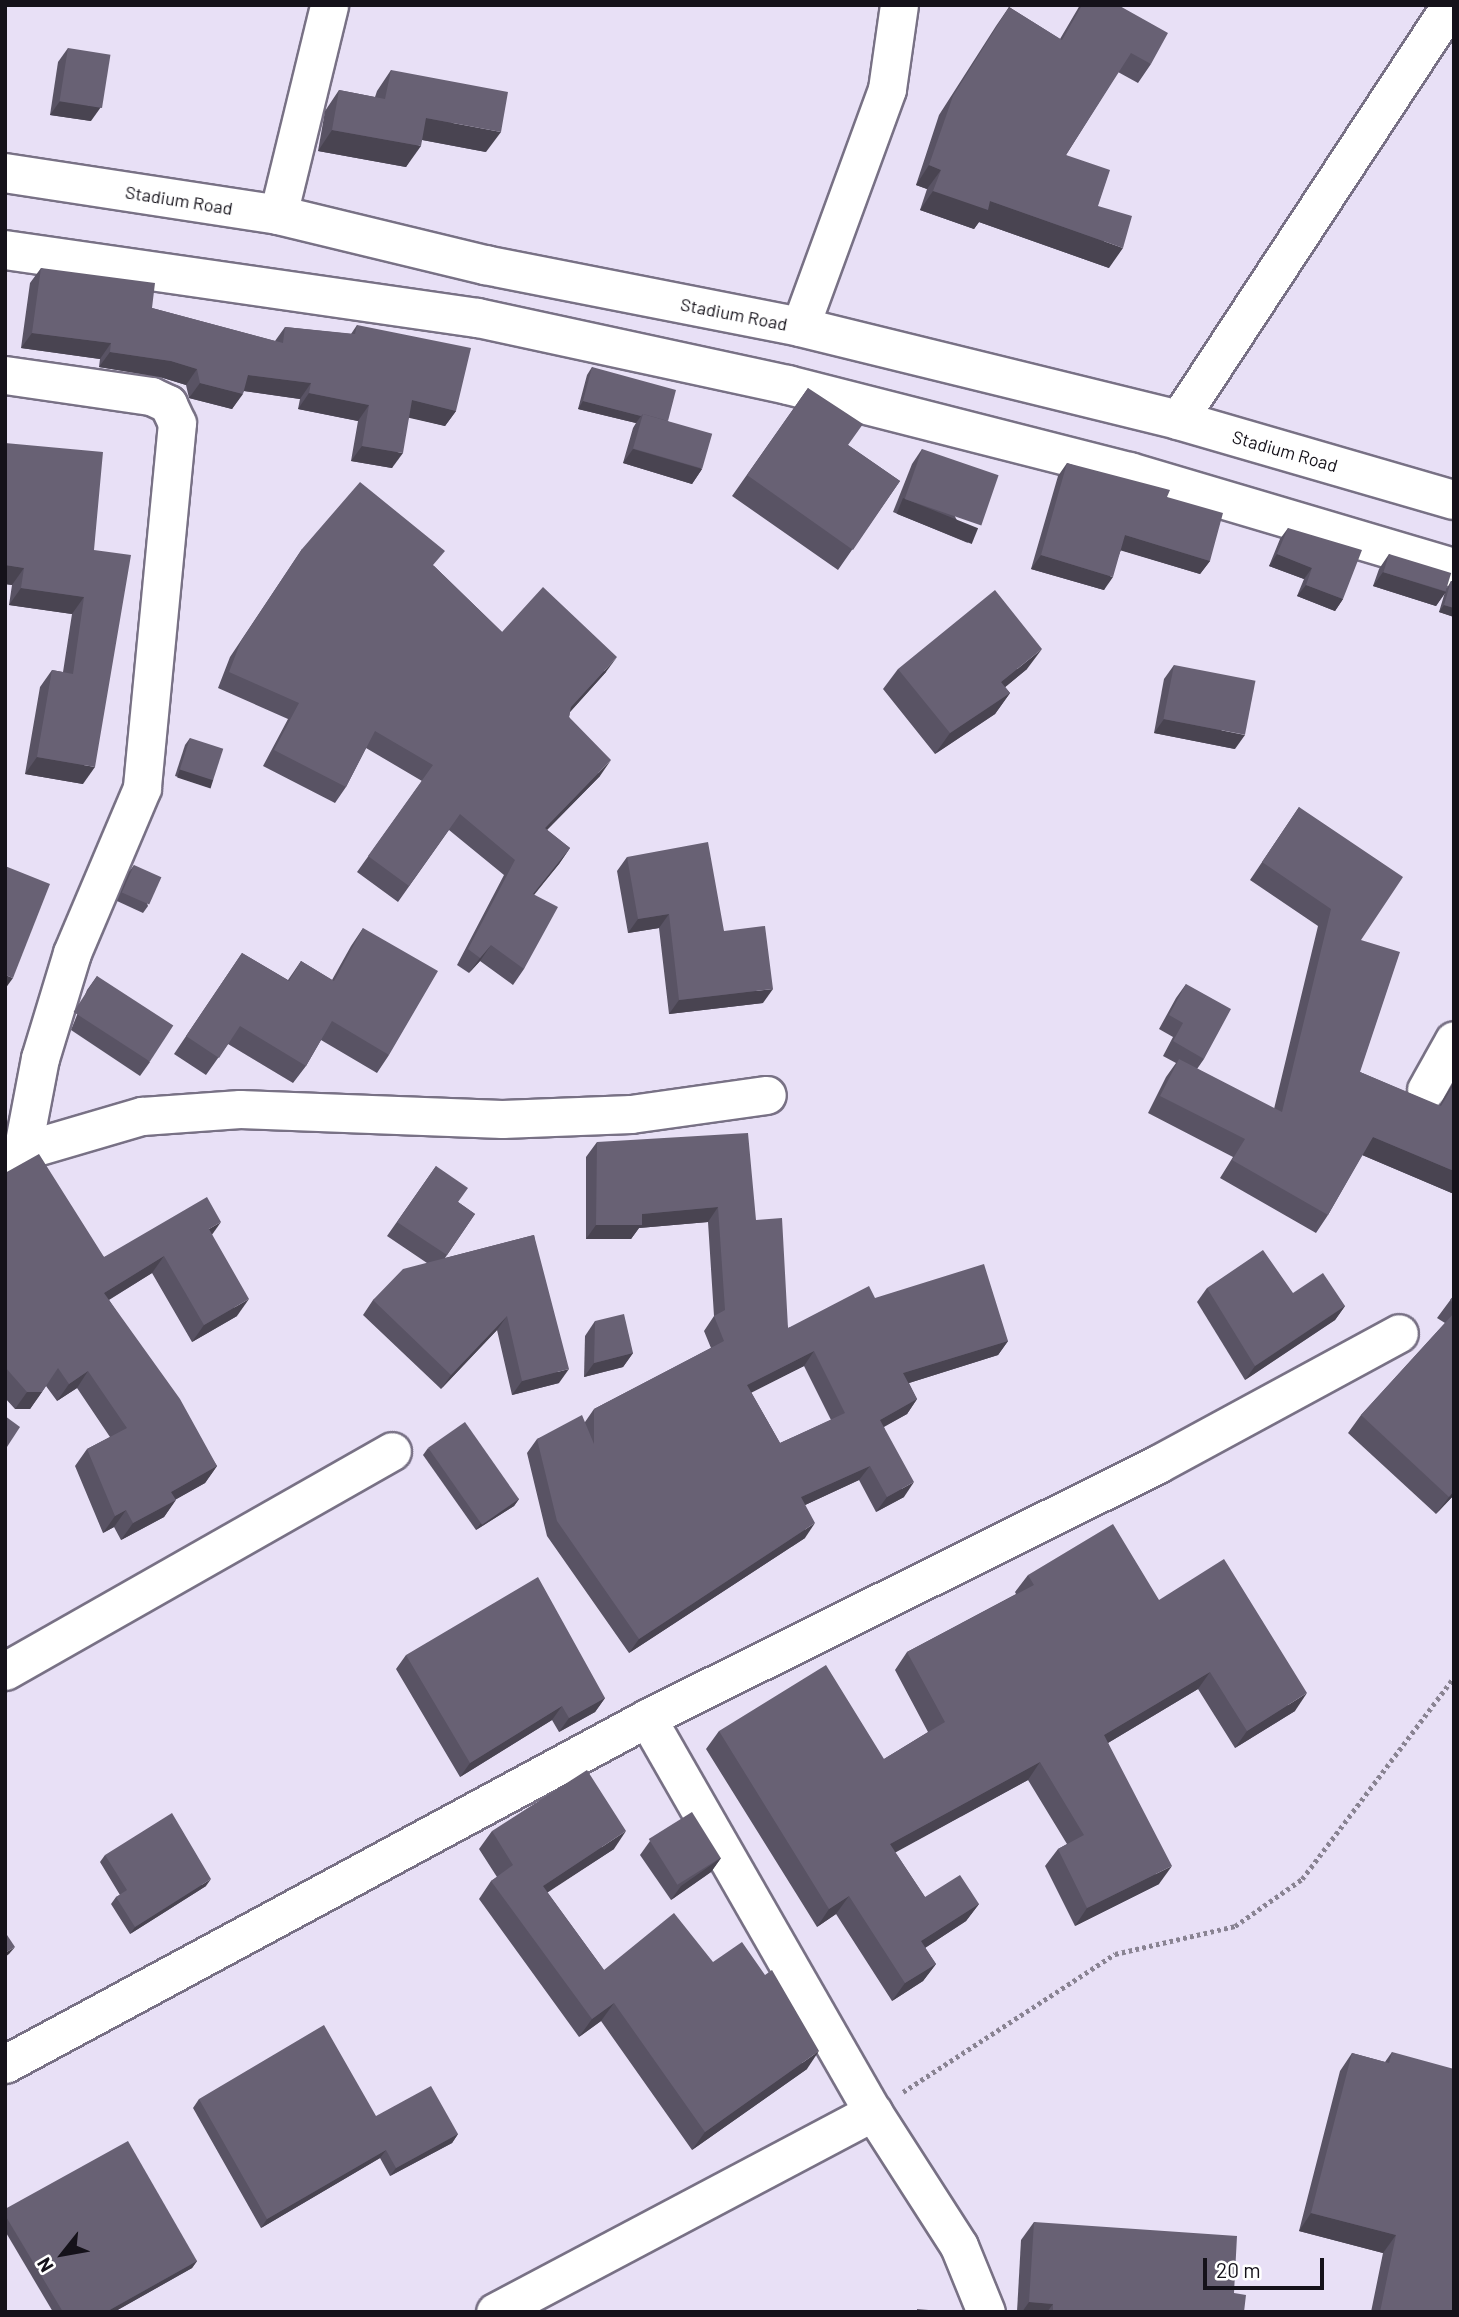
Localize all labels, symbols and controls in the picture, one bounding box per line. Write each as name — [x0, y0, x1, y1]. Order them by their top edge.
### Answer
street label: Stadium Road — [124, 181, 234, 219]
street label: Stadium Road — [679, 293, 789, 335]
street label: Stadium Road — [1230, 426, 1340, 476]
north arrow — [28, 2219, 98, 2289]
scale bar — [1207, 2244, 1328, 2288]
text: N — [31, 2254, 58, 2276]
text: 20 m — [1216, 2257, 1261, 2282]

